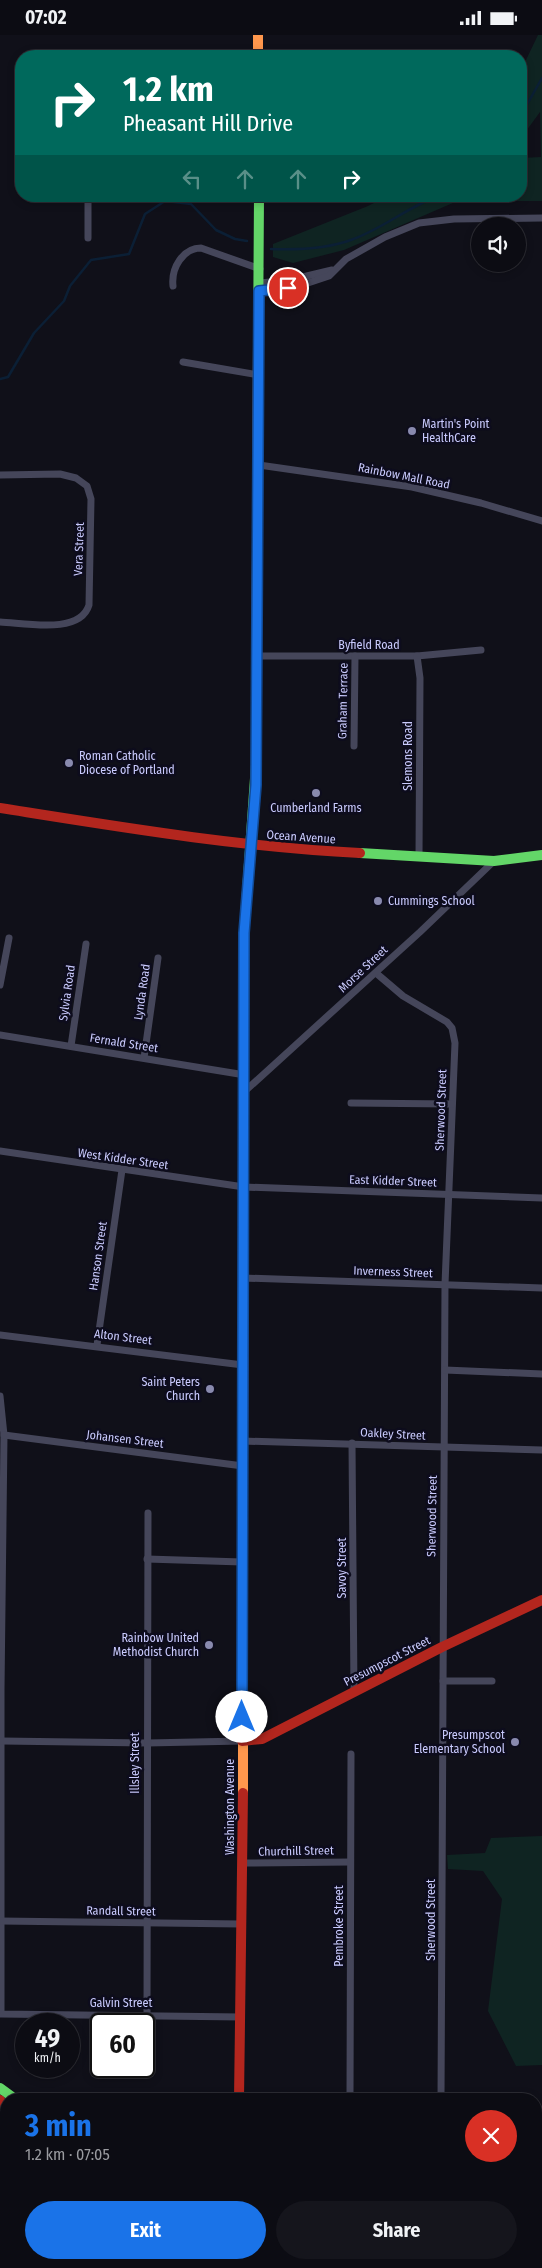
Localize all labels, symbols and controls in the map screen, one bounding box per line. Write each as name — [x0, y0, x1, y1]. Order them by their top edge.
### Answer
text: 07:02 — [25, 6, 66, 29]
text: 1.2 km — [123, 68, 214, 110]
icon: right — [40, 70, 105, 135]
text: Pheasant Hill Drive — [123, 110, 293, 137]
icon: left — [178, 165, 206, 193]
icon: ahead — [231, 165, 259, 193]
icon: ahead — [284, 165, 312, 193]
icon: right — [337, 165, 365, 193]
map controls — [471, 217, 526, 272]
button: sound — [471, 217, 526, 272]
pin — [267, 267, 309, 309]
icon: arrive — [274, 274, 302, 302]
place label: Martin's Point HealthCare — [422, 417, 490, 445]
marker: Martin's Point HealthCare — [406, 425, 418, 437]
street label: Rainbow Mall Road — [357, 460, 451, 492]
street label: Vera Street — [71, 522, 87, 576]
street label: Byfield Road — [338, 638, 400, 652]
street label: Graham Terrace — [335, 663, 351, 739]
street label: Slemons Road — [401, 721, 415, 791]
place label: Roman Catholic Diocese of Portland — [79, 749, 175, 777]
marker: Roman Catholic Diocese of Portland — [63, 757, 75, 769]
marker: Cumberland Farms — [310, 787, 322, 799]
place label: Cumberland Farms — [270, 801, 362, 815]
street label: Ocean Avenue — [266, 828, 336, 846]
place label: Cummings School — [388, 894, 475, 908]
marker: Cummings School — [372, 895, 384, 907]
street label: Morse Street — [335, 943, 391, 995]
street label: Lynda Road — [131, 963, 153, 1021]
street label: Sylvia Road — [56, 964, 78, 1022]
street label: Fernald Street — [89, 1031, 159, 1055]
street label: Sherwood Street — [433, 1069, 449, 1151]
street label: West Kidder Street — [77, 1146, 169, 1172]
street label: East Kidder Street — [349, 1172, 437, 1190]
street label: Hanson Street — [86, 1221, 110, 1291]
street label: Inverness Street — [353, 1264, 433, 1280]
street label: Alton Street — [93, 1327, 153, 1348]
place label: Saint Peters Church — [141, 1375, 200, 1403]
marker: Saint Peters Church — [204, 1383, 216, 1395]
street label: Oakley Street — [360, 1425, 426, 1443]
street label: Johansen Street — [86, 1427, 165, 1451]
street label: Sherwood Street — [424, 1475, 440, 1557]
street label: Savoy Street — [335, 1537, 349, 1598]
place label: Rainbow United Methodist Church — [113, 1631, 199, 1659]
street label: Presumpscot Street — [341, 1633, 433, 1689]
marker: Rainbow United Methodist Church — [203, 1639, 215, 1651]
position arrow — [215, 1690, 267, 1742]
place label: Presumpscot Elementary School — [414, 1728, 505, 1756]
street label: Illsley Street — [128, 1732, 142, 1794]
marker: Presumpscot Elementary School — [509, 1736, 521, 1748]
street label: Washington Avenue — [223, 1759, 237, 1855]
street label: Churchill Street — [258, 1843, 334, 1859]
street label: Sherwood Street — [424, 1879, 438, 1961]
street label: Pembroke Street — [332, 1885, 346, 1967]
street label: Randall Street — [86, 1903, 156, 1919]
street label: Galvin Street — [90, 1996, 152, 2010]
speed limit sign: 60 — [90, 2013, 155, 2078]
text: 49 — [35, 2024, 60, 2054]
text: km/h — [34, 2051, 61, 2065]
text: 3 min — [25, 2108, 92, 2144]
button: close — [465, 2110, 517, 2162]
text: 1.2 km · 07:05 — [25, 2145, 110, 2164]
button: Exit — [25, 2201, 266, 2259]
button: Share — [276, 2201, 517, 2259]

